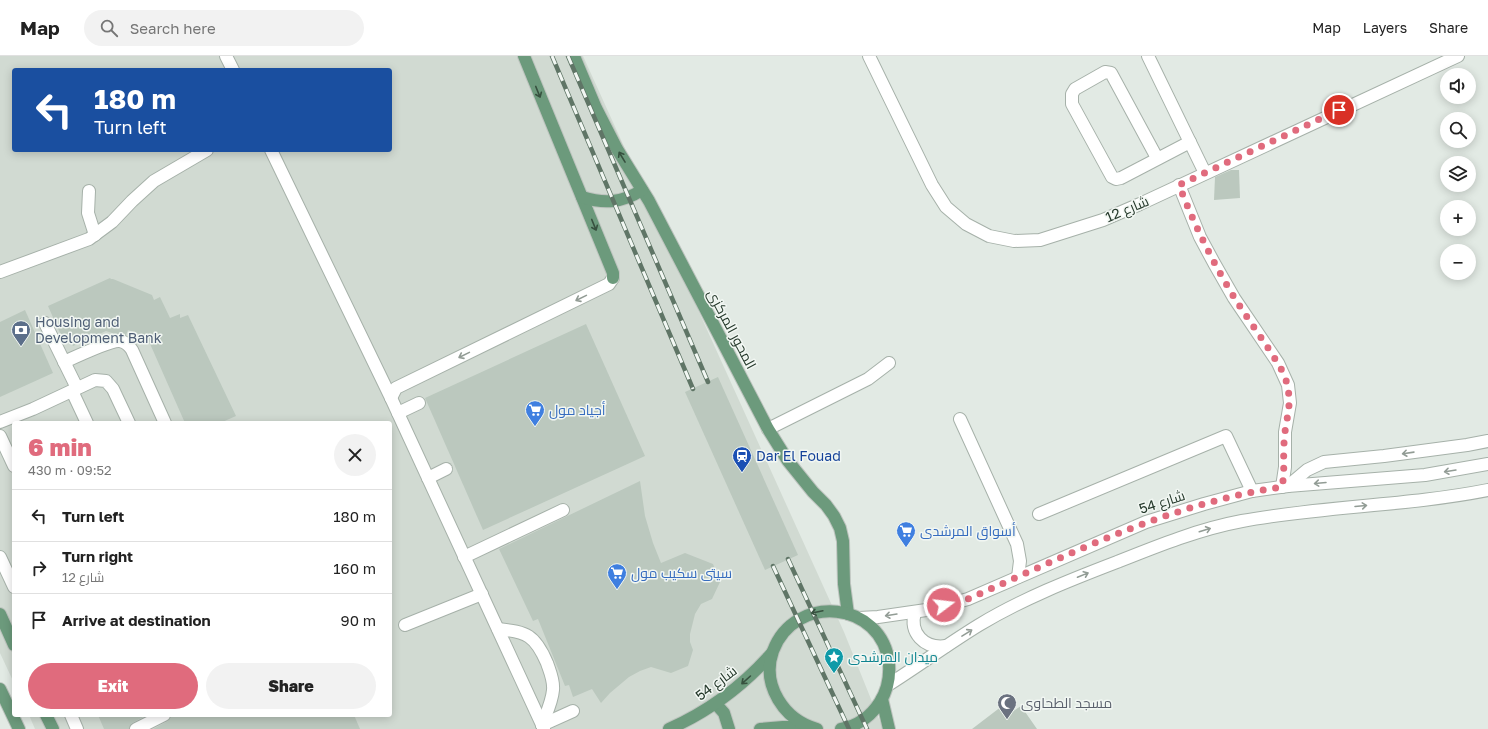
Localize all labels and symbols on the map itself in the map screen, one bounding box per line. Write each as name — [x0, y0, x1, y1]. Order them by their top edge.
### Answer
one-way arrow — [535, 86, 543, 98]
pin — [1322, 93, 1356, 127]
one-way arrow — [618, 152, 626, 163]
street label: شارع 12 — [1103, 192, 1151, 226]
one-way arrow — [590, 219, 598, 231]
street label: المحور المركزى — [704, 286, 760, 371]
one-way arrow — [575, 295, 587, 302]
place label: Housing and Development Bank — [35, 313, 162, 346]
bank icon: Housing and Development Bank — [10, 319, 32, 347]
one-way arrow — [458, 352, 470, 359]
supermarket icon: أجياد مول — [524, 399, 546, 427]
place label: أجياد مول — [549, 401, 606, 419]
station icon: Dar El Fouad — [731, 445, 753, 473]
place label: Dar El Fouad — [756, 447, 841, 464]
one-way arrow — [1402, 449, 1415, 457]
one-way arrow — [1444, 467, 1457, 475]
one-way arrow — [1314, 479, 1327, 486]
street label: شارع 54 — [1137, 486, 1187, 518]
one-way arrow — [1354, 502, 1367, 509]
supermarket icon: أسواق المرشدى — [895, 520, 917, 548]
place label: أسواق المرشدى — [920, 522, 1016, 540]
one-way arrow — [1198, 526, 1211, 533]
supermarket icon: سيتى سكيب مول — [606, 562, 628, 590]
place label: سيتى سكيب مول — [631, 564, 732, 582]
one-way arrow — [1077, 571, 1089, 579]
position arrow — [923, 584, 965, 626]
one-way arrow — [811, 609, 824, 617]
one-way arrow — [885, 611, 898, 619]
one-way arrow — [961, 629, 972, 637]
place icon: ميدان المرشدى — [823, 646, 845, 674]
place label: ميدان المرشدى — [848, 648, 938, 665]
street label: شارع 54 — [692, 662, 740, 704]
one-way arrow — [741, 675, 751, 684]
mosque icon: مسجد الطحاوى — [996, 692, 1018, 720]
place label: مسجد الطحاوى — [1021, 694, 1112, 711]

